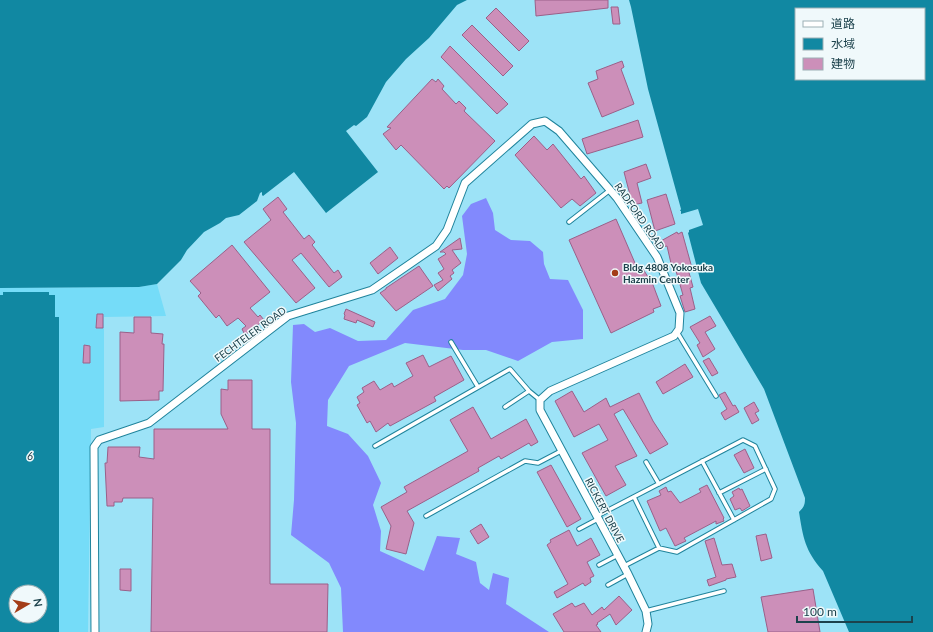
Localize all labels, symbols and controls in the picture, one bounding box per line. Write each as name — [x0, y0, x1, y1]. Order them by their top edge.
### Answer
legend — [795, 8, 925, 80]
text: 道路 — [831, 16, 855, 31]
text: 水域 — [831, 36, 855, 51]
text: 建物 — [831, 56, 855, 71]
street label: RADFORD ROAD — [612, 180, 668, 252]
place label: Bldg 4808 Yokosuka Hazmin Center — [623, 261, 713, 285]
marker: Bldg 4808 Yokosuka Hazmin Center — [610, 268, 620, 278]
street label: FECHTELER ROAD — [212, 304, 288, 364]
water label: 6 — [27, 449, 33, 462]
street label: RICKERT DRIVE — [583, 476, 627, 545]
north arrow — [8, 584, 48, 624]
text: N — [31, 597, 45, 608]
scale bar — [797, 598, 912, 624]
text: 100 m — [803, 604, 837, 619]

